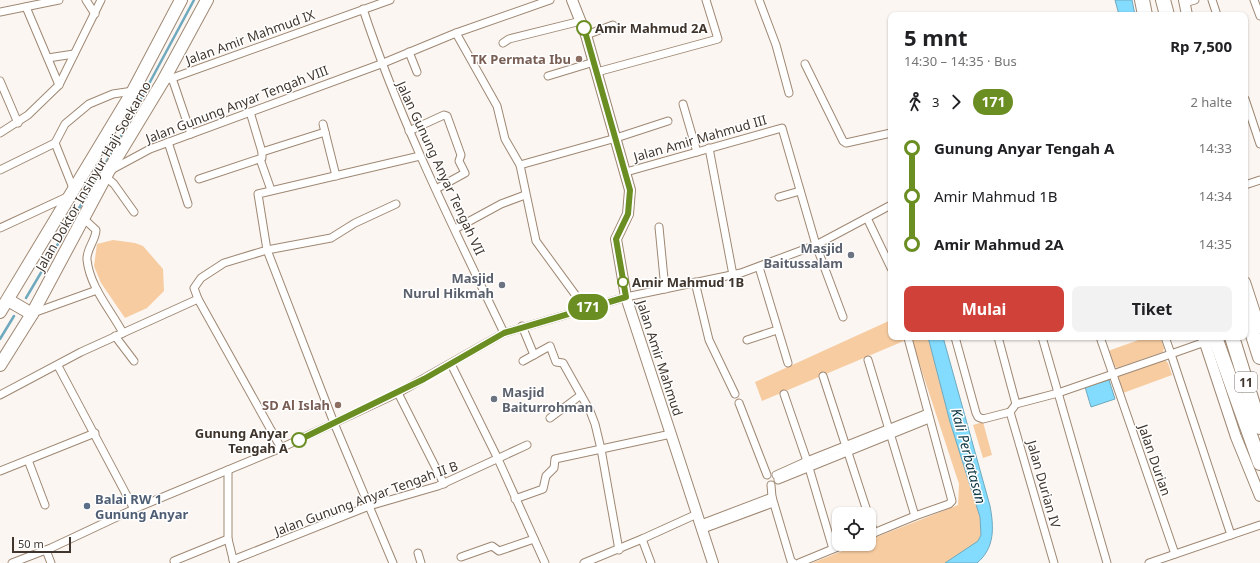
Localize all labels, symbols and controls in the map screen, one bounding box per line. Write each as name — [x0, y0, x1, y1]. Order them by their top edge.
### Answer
street label: Jalan Amir Mahmud IX — [181, 5, 317, 69]
place label: Amir Mahmud 2A — [595, 19, 707, 37]
marker: Amir Mahmud 2A — [576, 20, 592, 36]
text: 5 mnt — [904, 22, 968, 52]
text: Rp 7,500 — [1170, 36, 1232, 56]
place label: TK Permata Ibu — [471, 50, 571, 68]
text: 14:30 – 14:35 · Bus — [904, 52, 1017, 70]
marker: TK Permata Ibu — [574, 54, 584, 64]
street label: Jalan Gunung Anyar Tengah VIII — [141, 61, 331, 148]
street label: Jalan Gunung Anyar Tengah VII — [392, 76, 489, 258]
street label: Jalan Doktor Insinyur Haji Soekarno — [30, 77, 155, 276]
icon: walk — [904, 91, 926, 113]
icon: forward — [945, 91, 967, 113]
text: 171 — [981, 92, 1005, 111]
text: 3 — [932, 93, 939, 111]
text: 2 halte — [1190, 93, 1232, 111]
street label: Jalan Amir Mahmud III — [630, 110, 769, 166]
text: Gunung Anyar Tengah A — [934, 138, 1114, 158]
text: 14:33 — [1199, 139, 1232, 157]
text: Amir Mahmud 1B — [934, 186, 1058, 206]
text: 14:34 — [1199, 187, 1232, 205]
text: Amir Mahmud 2A — [934, 234, 1064, 254]
text: 14:35 — [1199, 235, 1232, 253]
place label: Masjid Baitussalam — [763, 239, 843, 272]
marker: Masjid Baitussalam — [846, 250, 856, 260]
place label: Masjid Nurul Hikmah — [403, 269, 494, 302]
place label: Amir Mahmud 1B — [632, 273, 744, 291]
marker: Amir Mahmud 1B — [617, 276, 629, 288]
marker: Masjid Nurul Hikmah — [497, 280, 507, 290]
button: Mulai — [904, 286, 1064, 332]
button: Tiket — [1072, 286, 1232, 332]
line badge: 171 — [565, 294, 611, 320]
street label: Jalan Amir Mahmud — [632, 296, 687, 418]
text: 171 — [576, 297, 600, 316]
road number: 11 — [1235, 372, 1257, 392]
place label: Masjid Baiturrohman — [502, 383, 593, 416]
marker: Masjid Baiturrohman — [489, 394, 499, 404]
place label: SD Al Islah — [262, 396, 330, 414]
marker: SD Al Islah — [333, 400, 343, 410]
water label: Kali Perbatasan — [947, 406, 991, 506]
street label: Jalan Durian — [1134, 420, 1176, 498]
place label: Gunung Anyar Tengah A — [195, 424, 288, 457]
marker: Gunung Anyar Tengah A — [291, 432, 307, 448]
street label: Jalan Durian IV — [1022, 436, 1065, 530]
street label: Jalan Gunung Anyar Tengah II B — [270, 456, 460, 540]
place label: Balai RW 1 Gunung Anyar — [95, 490, 188, 523]
marker: Balai RW 1 Gunung Anyar — [82, 501, 92, 511]
map controls — [832, 507, 876, 551]
button: locate — [832, 507, 876, 551]
scale bar — [12, 535, 71, 554]
text: 50 m — [18, 536, 44, 551]

